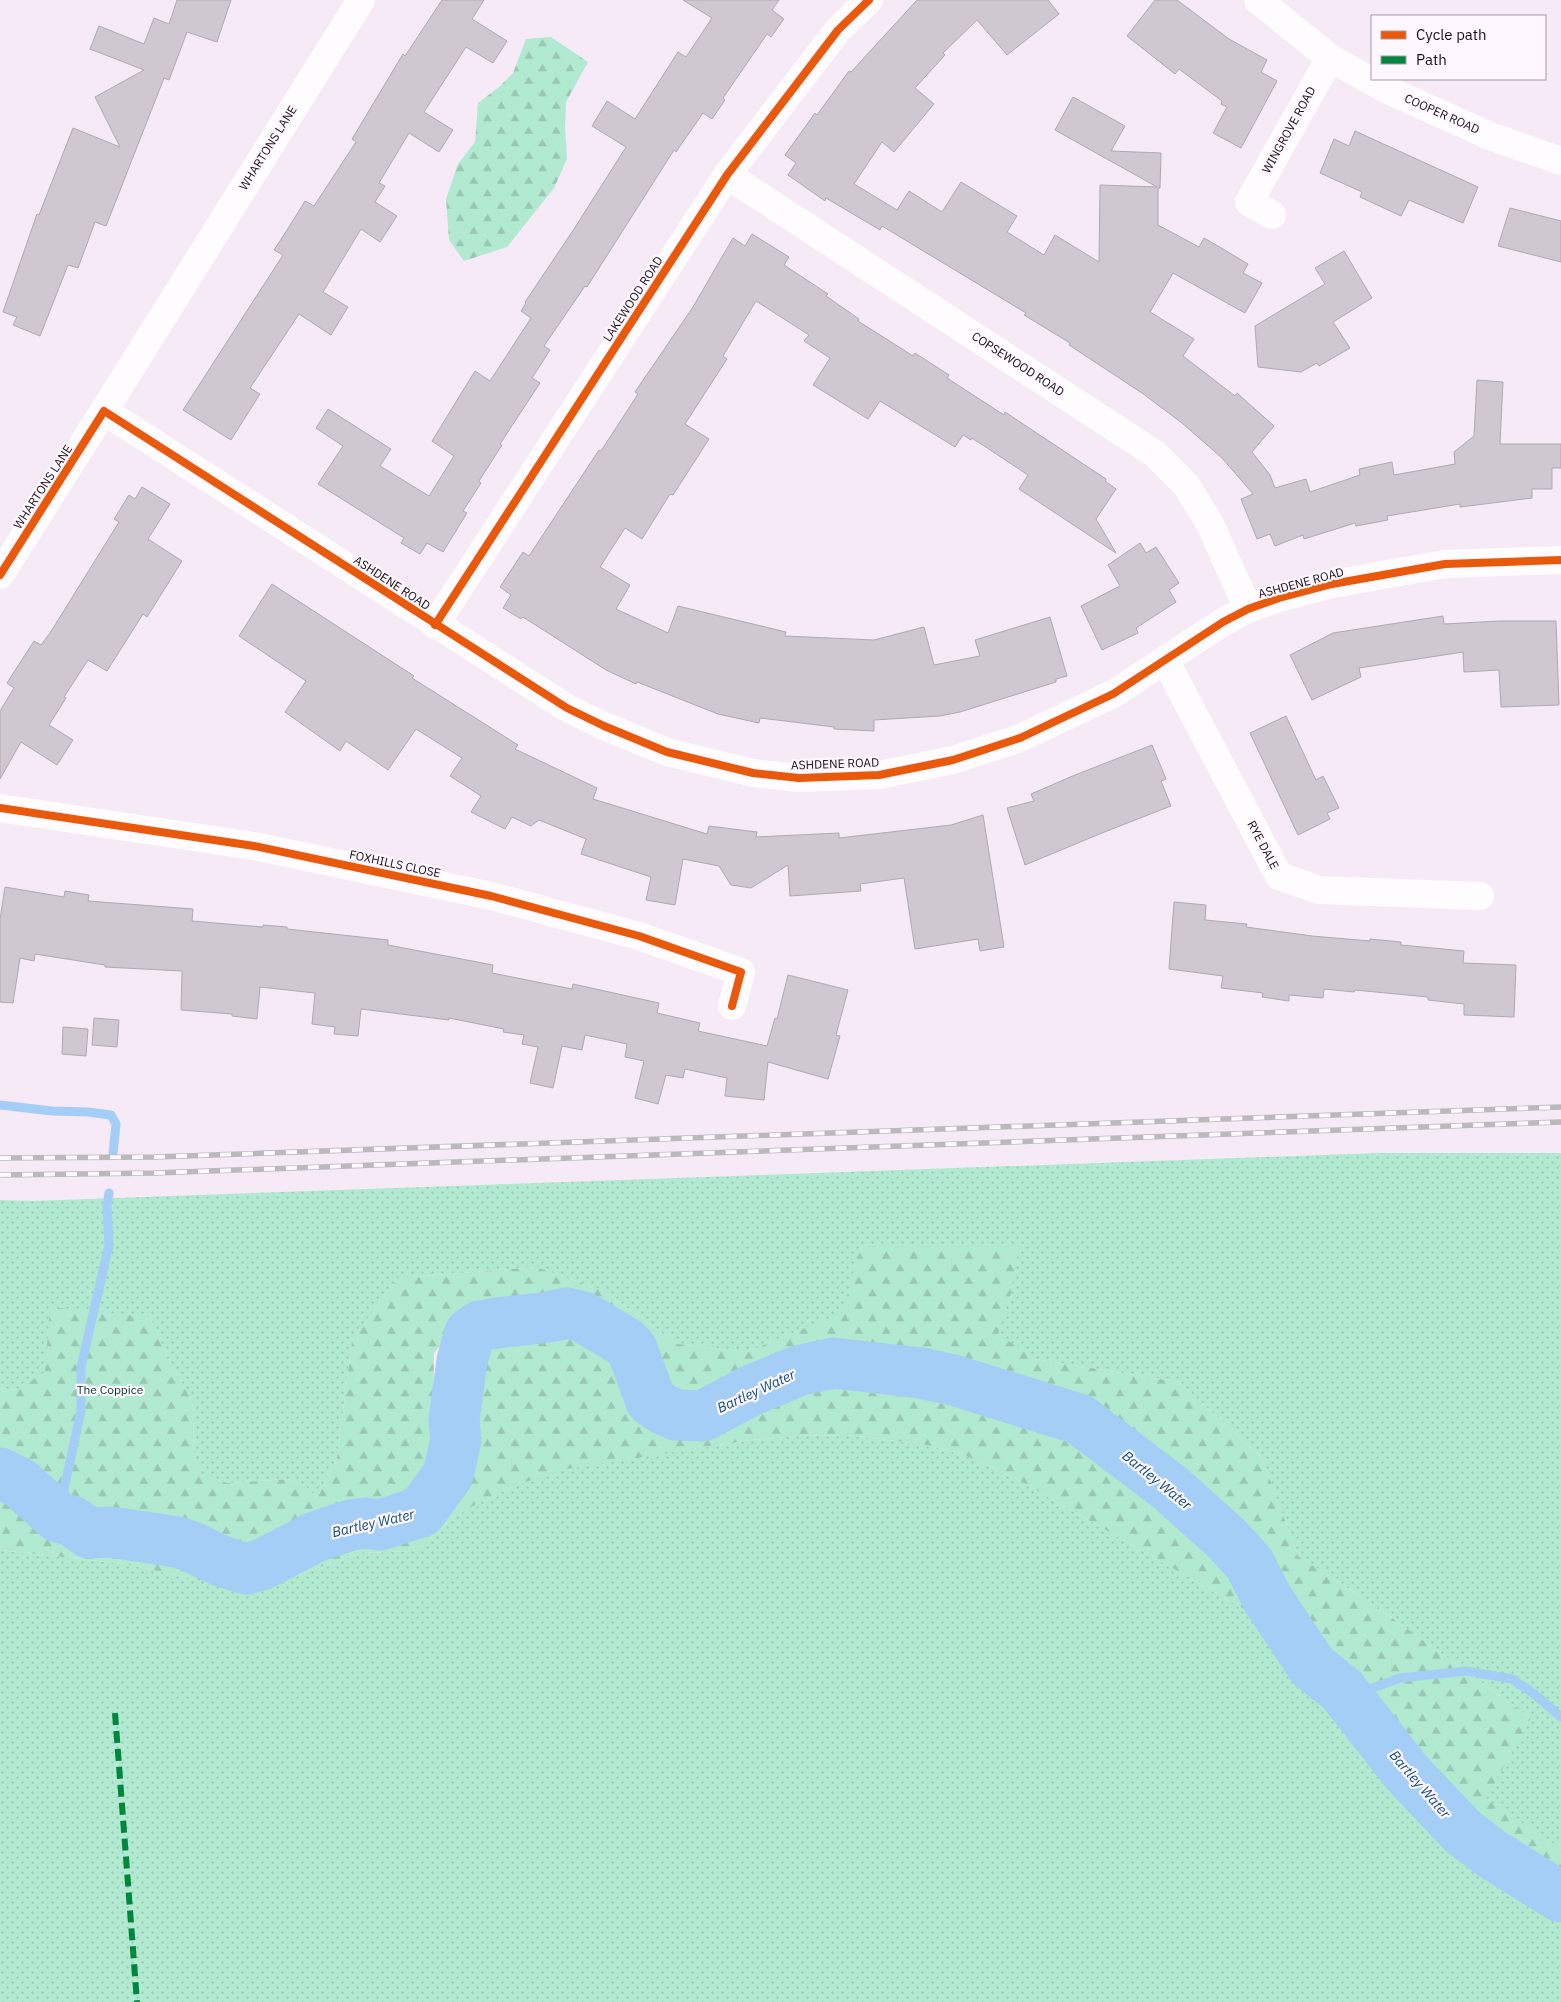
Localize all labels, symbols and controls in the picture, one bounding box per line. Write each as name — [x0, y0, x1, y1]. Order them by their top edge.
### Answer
legend — [1371, 15, 1546, 80]
text: Cycle path — [1416, 25, 1487, 44]
text: Path — [1416, 50, 1447, 69]
street label: WINGROVE ROAD — [1258, 84, 1319, 176]
street label: COOPER ROAD — [1402, 90, 1482, 137]
street label: WHARTONS LANE — [235, 103, 300, 193]
street label: LAKEWOOD ROAD — [599, 253, 666, 344]
street label: COPSEWOOD ROAD — [969, 328, 1067, 399]
street label: WHARTONS LANE — [10, 442, 75, 532]
street label: ASHDENE ROAD — [351, 552, 433, 613]
street label: ASHDENE ROAD — [1256, 564, 1345, 601]
street label: ASHDENE ROAD — [791, 754, 879, 773]
street label: RYE DALE — [1244, 818, 1282, 872]
street label: FOXHILLS CLOSE — [348, 847, 442, 881]
water label: Bartley Water — [714, 1365, 799, 1417]
park label: The Coppice — [77, 1382, 144, 1397]
water label: Bartley Water — [1119, 1447, 1196, 1514]
water label: Bartley Water — [330, 1505, 417, 1541]
water label: Bartley Water — [1386, 1746, 1455, 1822]

